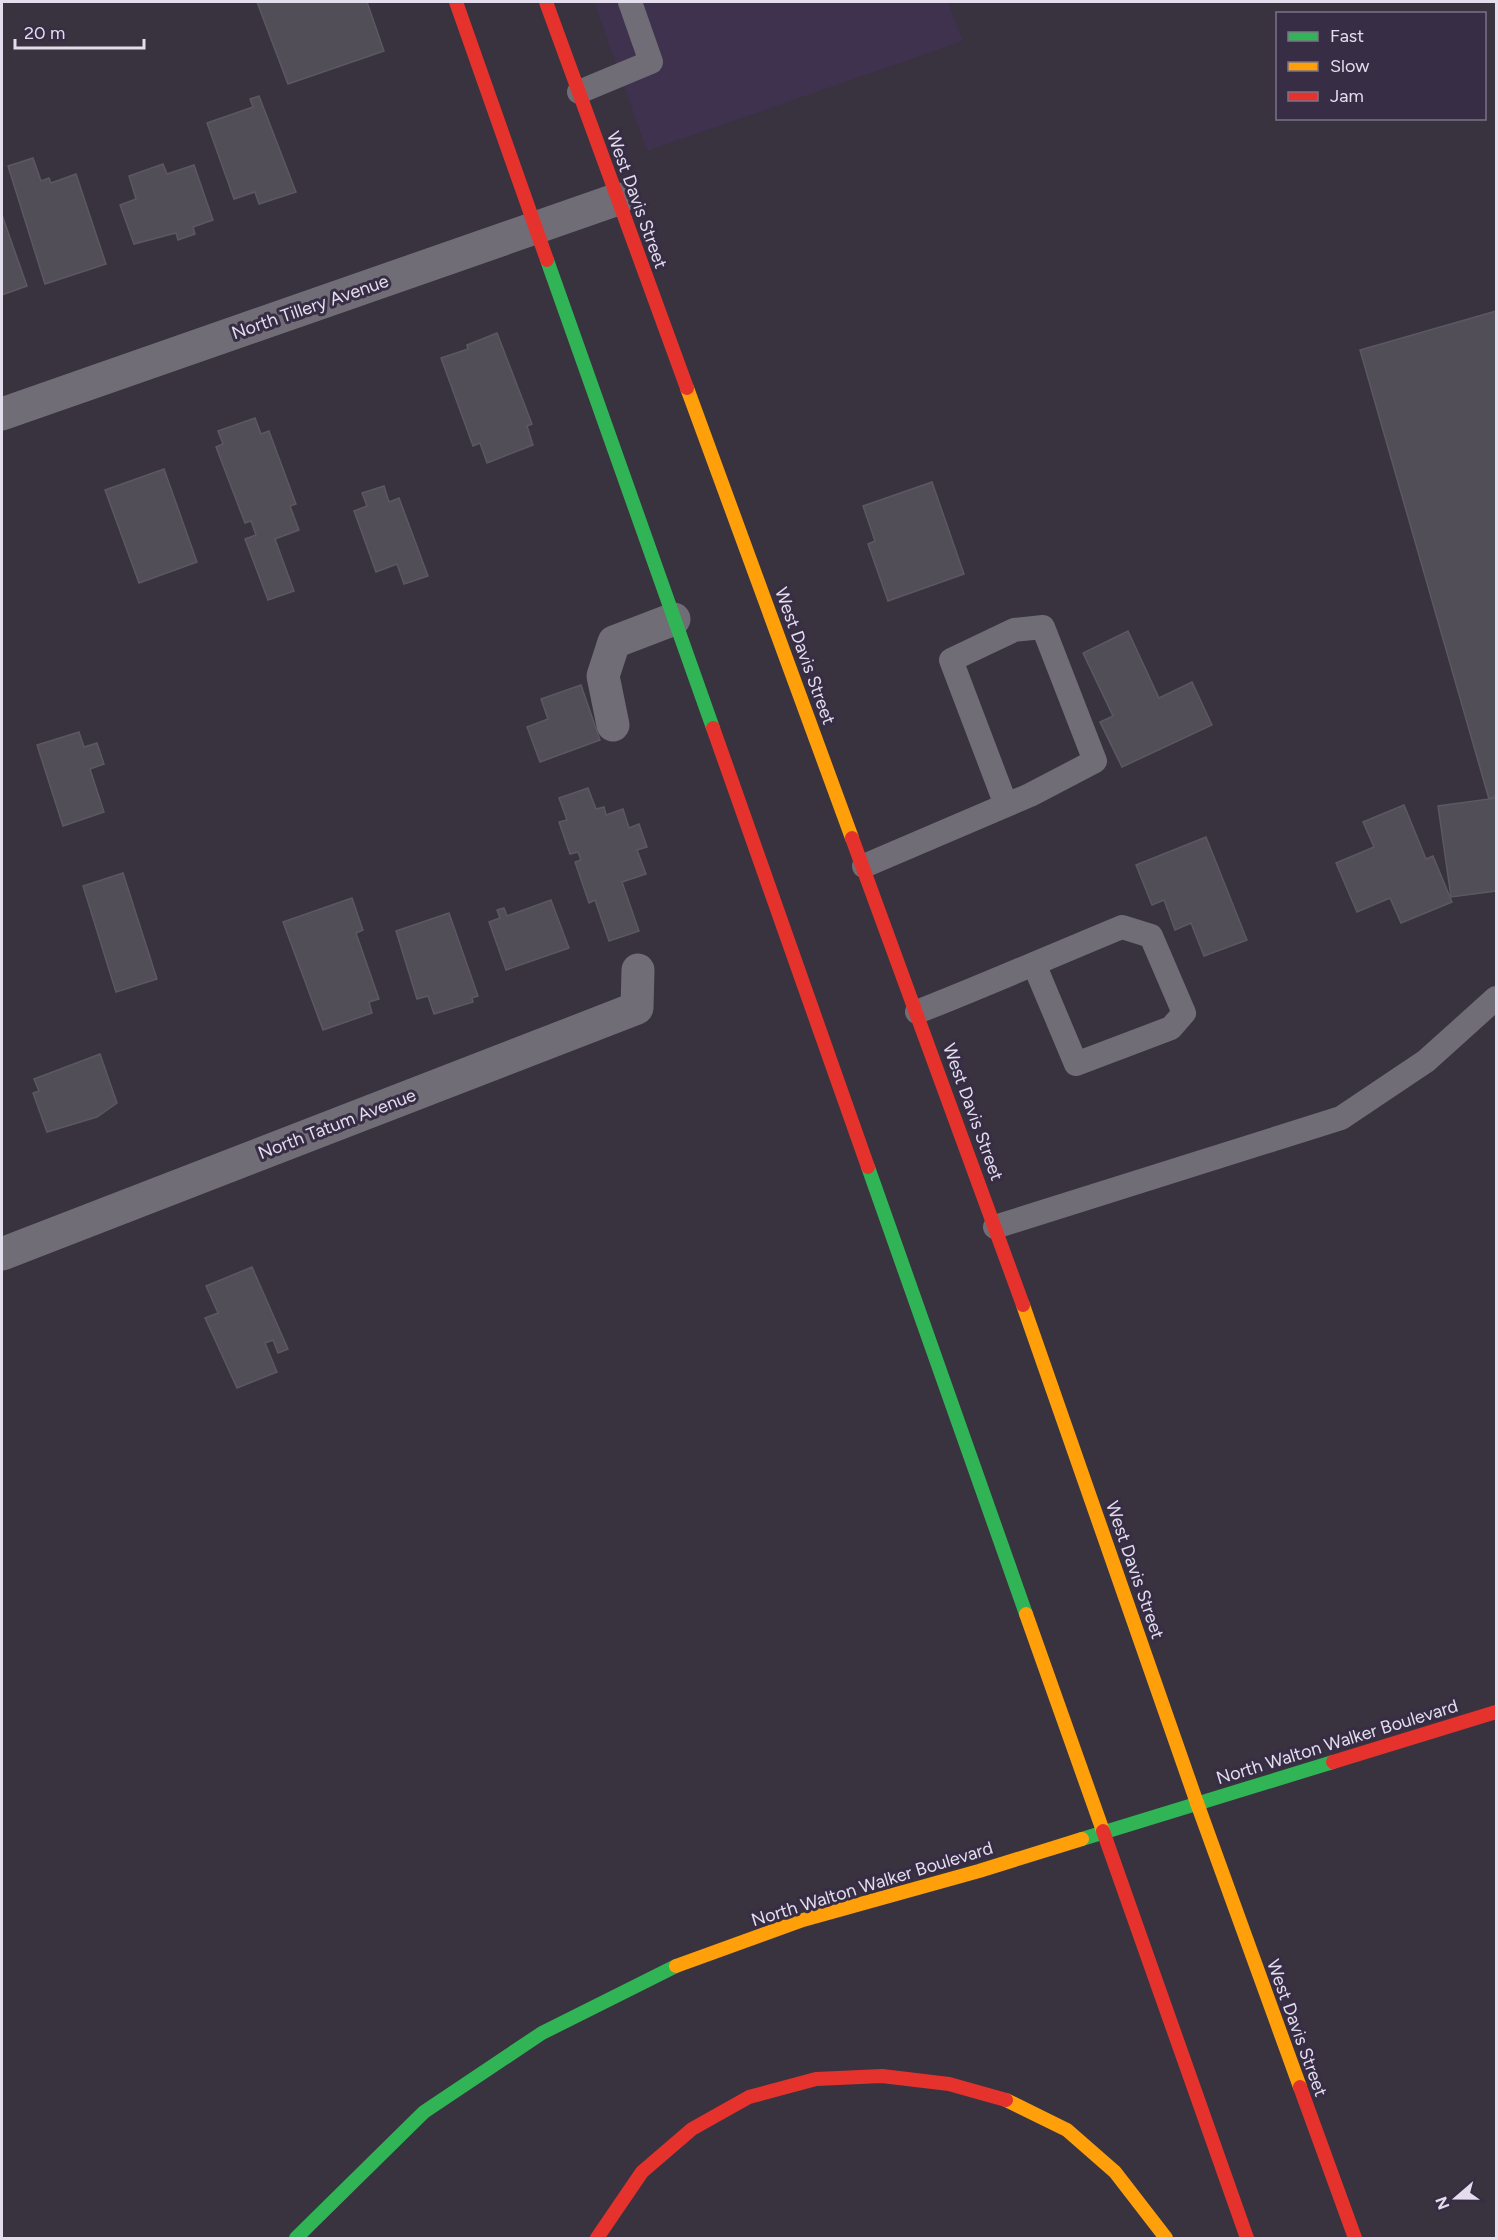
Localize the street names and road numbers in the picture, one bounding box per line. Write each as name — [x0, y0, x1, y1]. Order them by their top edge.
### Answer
street label: West Davis Street — [602, 128, 672, 272]
street label: North Tillery Avenue — [229, 270, 391, 344]
street label: West Davis Street — [770, 584, 840, 728]
street label: West Davis Street — [938, 1040, 1008, 1184]
street label: North Tatum Avenue — [255, 1084, 419, 1164]
street label: West Davis Street — [1101, 1498, 1169, 1642]
street label: North Walton Walker Boulevard — [1213, 1695, 1461, 1789]
street label: North Walton Walker Boulevard — [748, 1837, 996, 1931]
street label: West Davis Street — [1262, 1956, 1332, 2100]

